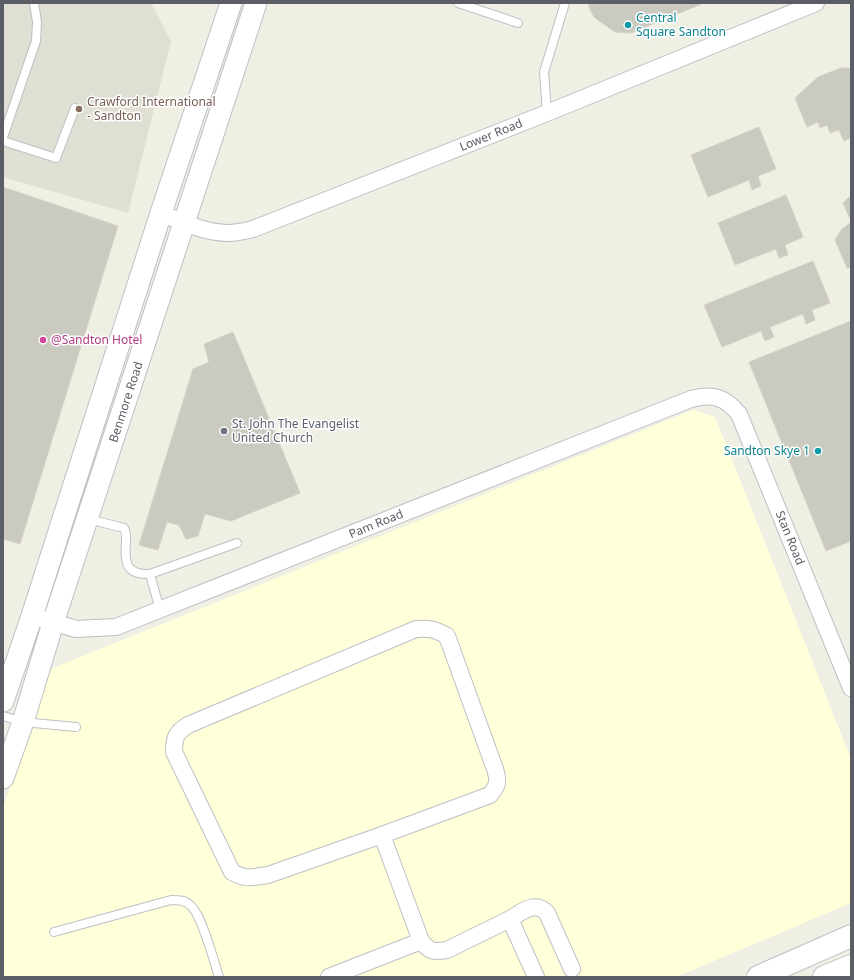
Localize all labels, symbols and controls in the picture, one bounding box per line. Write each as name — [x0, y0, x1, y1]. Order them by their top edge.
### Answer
place label: Central Square Sandton — [636, 9, 726, 40]
marker: Central Square Sandton — [623, 20, 633, 30]
place label: Crawford International - Sandton — [87, 93, 216, 124]
marker: Crawford International - Sandton — [74, 104, 84, 114]
street label: Lower Road — [457, 114, 525, 155]
place label: @Sandton Hotel — [51, 331, 142, 348]
marker: @Sandton Hotel — [38, 335, 48, 345]
street label: Benmore Road — [104, 359, 147, 444]
place label: St. John The Evangelist United Church — [232, 415, 360, 446]
marker: St. John The Evangelist United Church — [219, 426, 229, 436]
place label: Sandton Skye 1 — [724, 442, 810, 459]
marker: Sandton Skye 1 — [813, 446, 823, 456]
street label: Pam Road — [346, 505, 406, 542]
street label: Stan Road — [772, 508, 809, 567]

